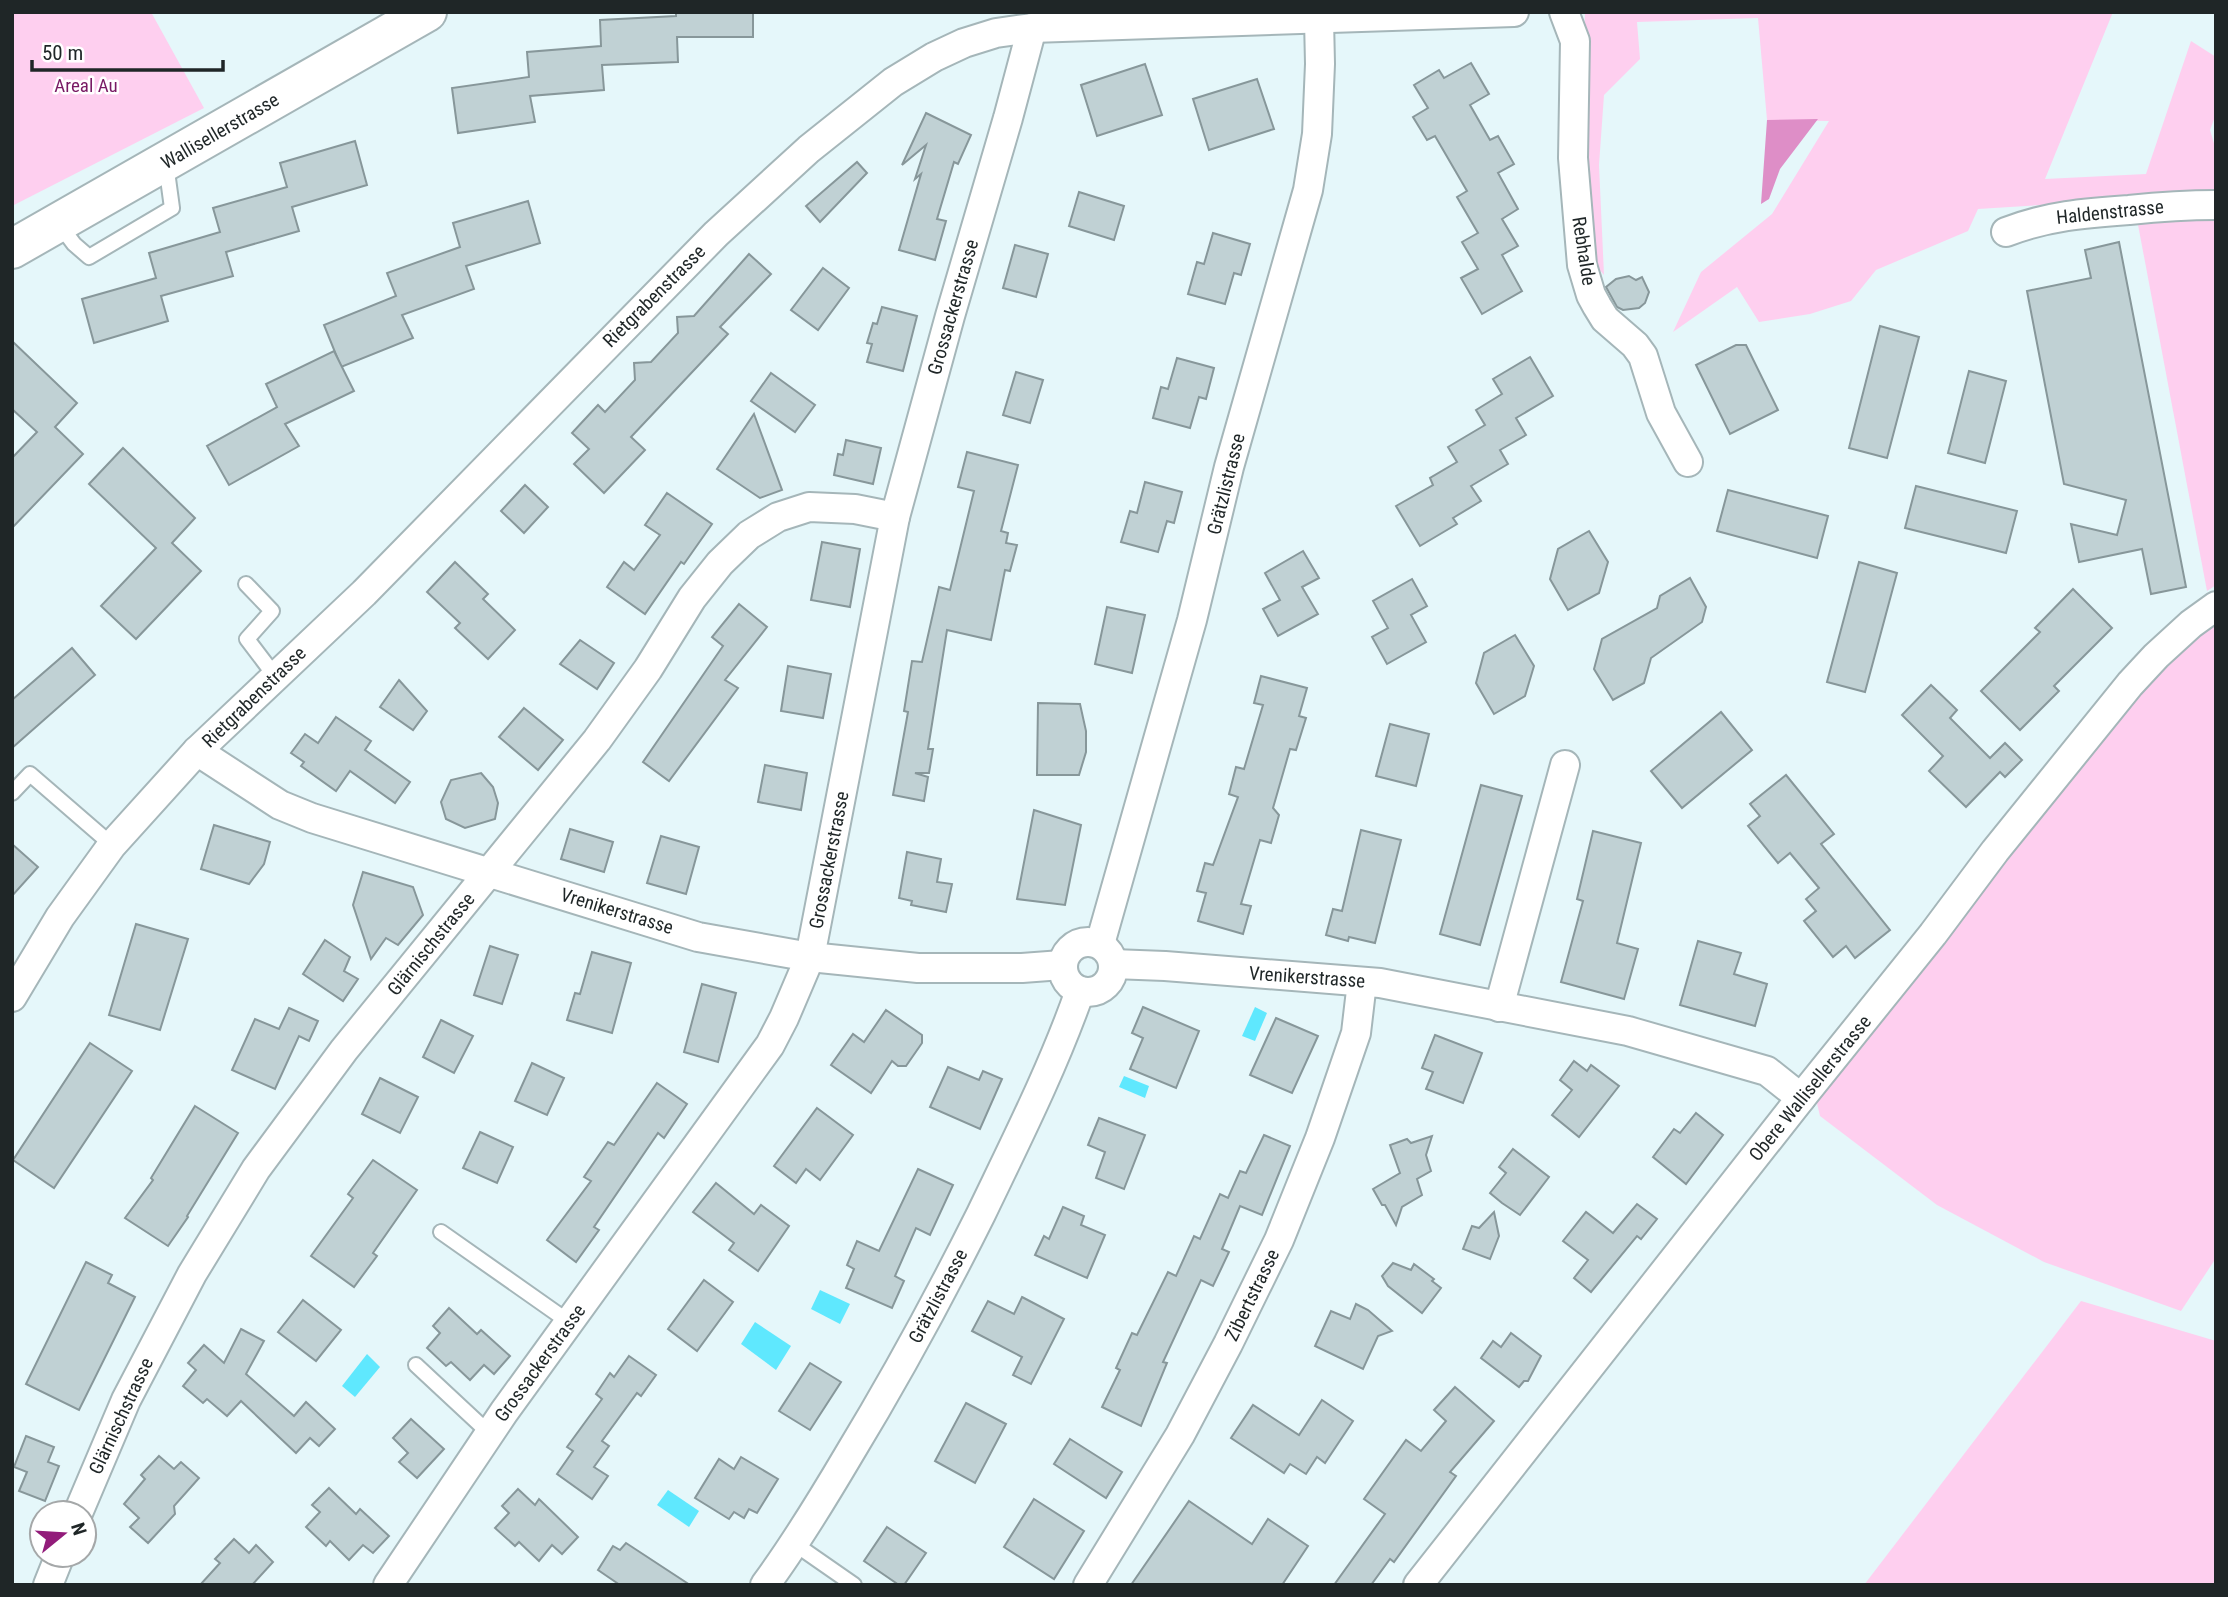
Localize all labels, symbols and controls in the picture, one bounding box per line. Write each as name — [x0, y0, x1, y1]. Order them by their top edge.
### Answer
scale bar — [32, 28, 222, 72]
text: 50 m — [42, 41, 83, 65]
park label: Areal Au — [54, 74, 118, 97]
street label: Wallisellerstrasse — [157, 88, 283, 174]
street label: Haldenstrasse — [2055, 195, 2165, 229]
street label: Rebhalde — [1567, 215, 1601, 287]
street label: Grossackerstrasse — [923, 237, 983, 377]
street label: Rietgrabenstrasse — [598, 240, 710, 352]
street label: Grätzlistrasse — [1202, 431, 1250, 537]
street label: Rietgrabenstrasse — [197, 642, 311, 752]
street label: Grossackerstrasse — [804, 789, 854, 931]
street label: Vrenikerstrasse — [558, 883, 676, 939]
street label: Glärnischstrasse — [383, 888, 480, 1000]
street label: Vrenikerstrasse — [1248, 961, 1366, 993]
street label: Obere Wallisellerstrasse — [1744, 1010, 1876, 1166]
street label: Grätzlistrasse — [904, 1245, 972, 1347]
street label: Zibertstrasse — [1220, 1245, 1284, 1345]
street label: Grossackerstrasse — [490, 1300, 590, 1426]
street label: Glärnischstrasse — [84, 1354, 158, 1478]
north arrow — [28, 1499, 98, 1569]
text: N — [66, 1520, 91, 1538]

